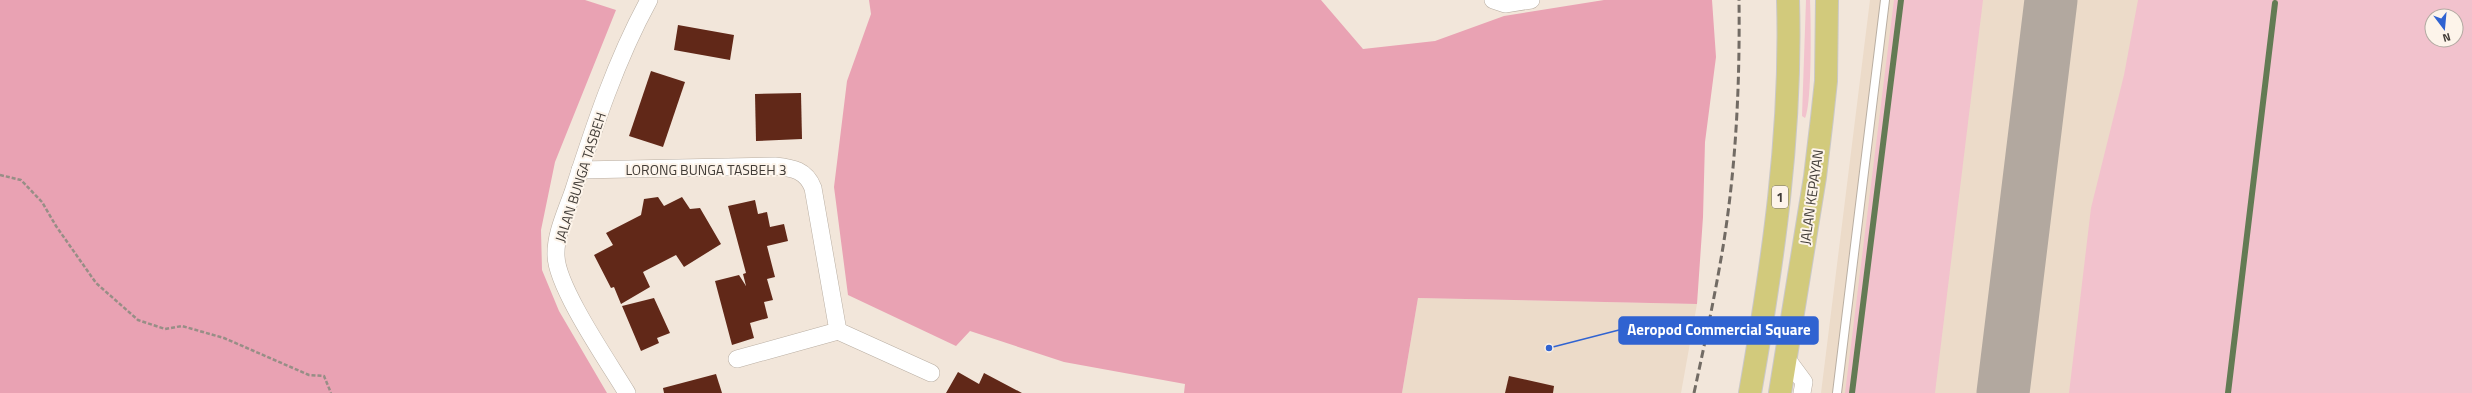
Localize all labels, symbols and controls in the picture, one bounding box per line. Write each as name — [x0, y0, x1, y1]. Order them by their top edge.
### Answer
north arrow — [2424, 8, 2464, 48]
text: N — [2441, 29, 2453, 46]
street label: JALAN BUNGA TASBEH — [549, 109, 611, 245]
street label: JALAN KEPAYAN — [1794, 148, 1828, 246]
street label: LORONG BUNGA TASBEH 3 — [625, 159, 787, 180]
road number: 1 — [1772, 186, 1788, 208]
callout: Aeropod Commercial Square — [1619, 317, 1818, 344]
text: Aeropod Commercial Square — [1627, 318, 1811, 341]

